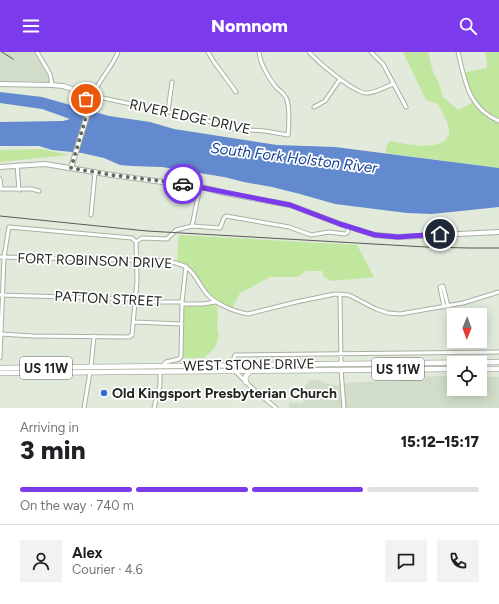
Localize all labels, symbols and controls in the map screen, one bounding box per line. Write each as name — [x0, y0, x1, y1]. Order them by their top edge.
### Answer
icon: menu — [20, 15, 42, 37]
text: Nomnom — [211, 15, 288, 37]
icon: search — [457, 15, 479, 37]
pin — [69, 82, 103, 116]
icon: bag — [75, 88, 97, 110]
street label: RIVER EDGE DRIVE — [128, 96, 252, 138]
water label: South Fork Holston River — [210, 139, 379, 177]
courier — [163, 164, 203, 204]
icon: car — [172, 173, 194, 195]
pin — [423, 217, 457, 251]
icon: home — [429, 223, 451, 245]
street label: FORT ROBINSON DRIVE — [17, 250, 173, 272]
street label: PATTON STREET — [54, 288, 162, 310]
north arrow — [447, 308, 487, 348]
map controls — [447, 308, 487, 396]
street label: WEST STONE DRIVE — [183, 355, 315, 375]
button: locate — [447, 356, 487, 396]
road number: US 11W — [20, 357, 72, 379]
road number: US 11W — [372, 358, 424, 380]
place label: Old Kingsport Presbyterian Church — [112, 385, 337, 402]
marker: Old Kingsport Presbyterian Church — [99, 388, 109, 398]
text: Arriving in — [20, 420, 79, 435]
text: 15:12–15:17 — [401, 433, 479, 451]
text: 3 min — [20, 434, 86, 466]
text: On the way · 740 m — [20, 498, 134, 513]
button: person — [20, 540, 62, 582]
button: chat — [385, 540, 427, 582]
button: phone — [437, 540, 479, 582]
text: Alex — [72, 544, 102, 562]
text: Courier · 4.6 — [72, 562, 143, 577]

